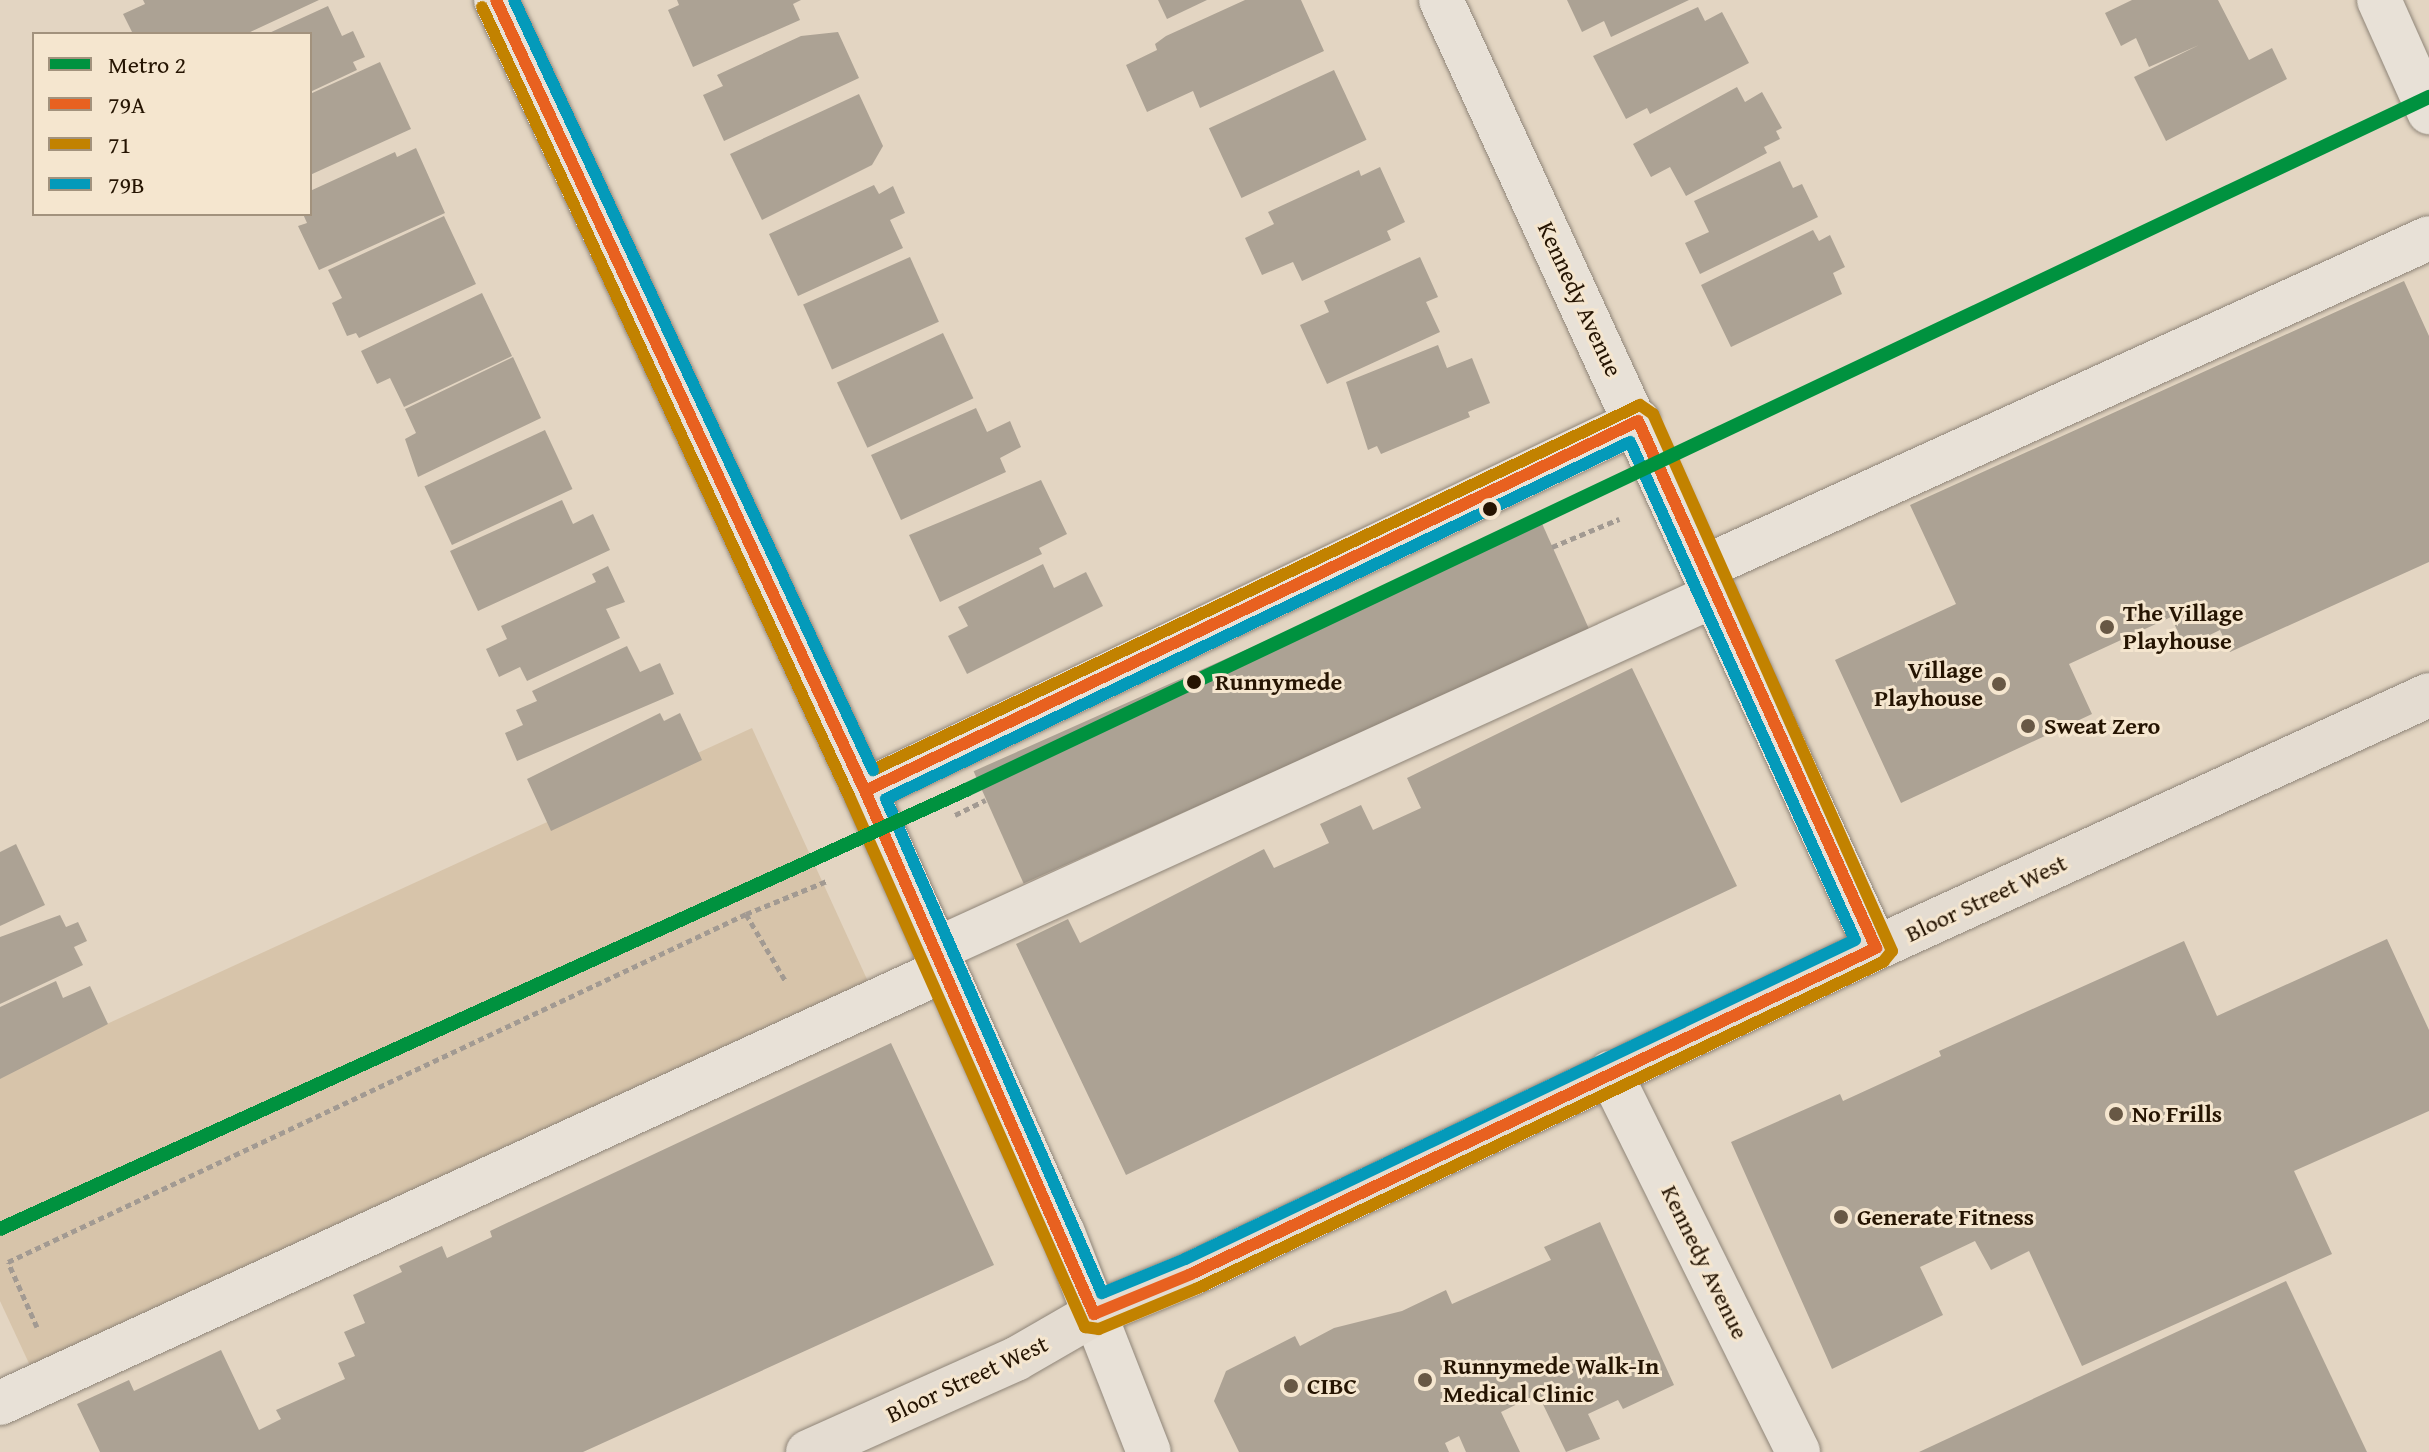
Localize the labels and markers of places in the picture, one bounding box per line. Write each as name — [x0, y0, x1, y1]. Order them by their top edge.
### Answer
unlabelled marker — [1482, 501, 1498, 517]
place label: The Village Playhouse — [2123, 599, 2244, 655]
marker: The Village Playhouse — [2098, 618, 2116, 636]
place label: Village Playhouse — [1874, 656, 1983, 712]
marker: Runnymede — [1180, 668, 1208, 696]
place label: Runnymede — [1215, 668, 1342, 696]
marker: Village Playhouse — [1990, 675, 2008, 693]
place label: Sweat Zero — [2044, 712, 2160, 740]
marker: Sweat Zero — [2019, 717, 2037, 735]
place label: No Frills — [2132, 1100, 2222, 1128]
marker: No Frills — [2107, 1105, 2125, 1123]
place label: Generate Fitness — [1857, 1203, 2034, 1231]
marker: Generate Fitness — [1832, 1208, 1850, 1226]
place label: Runnymede Walk-In Medical Clinic — [1443, 1352, 1659, 1408]
marker: Runnymede Walk-In Medical Clinic — [1414, 1369, 1436, 1391]
place label: CIBC — [1307, 1372, 1357, 1400]
marker: CIBC — [1282, 1377, 1300, 1395]

